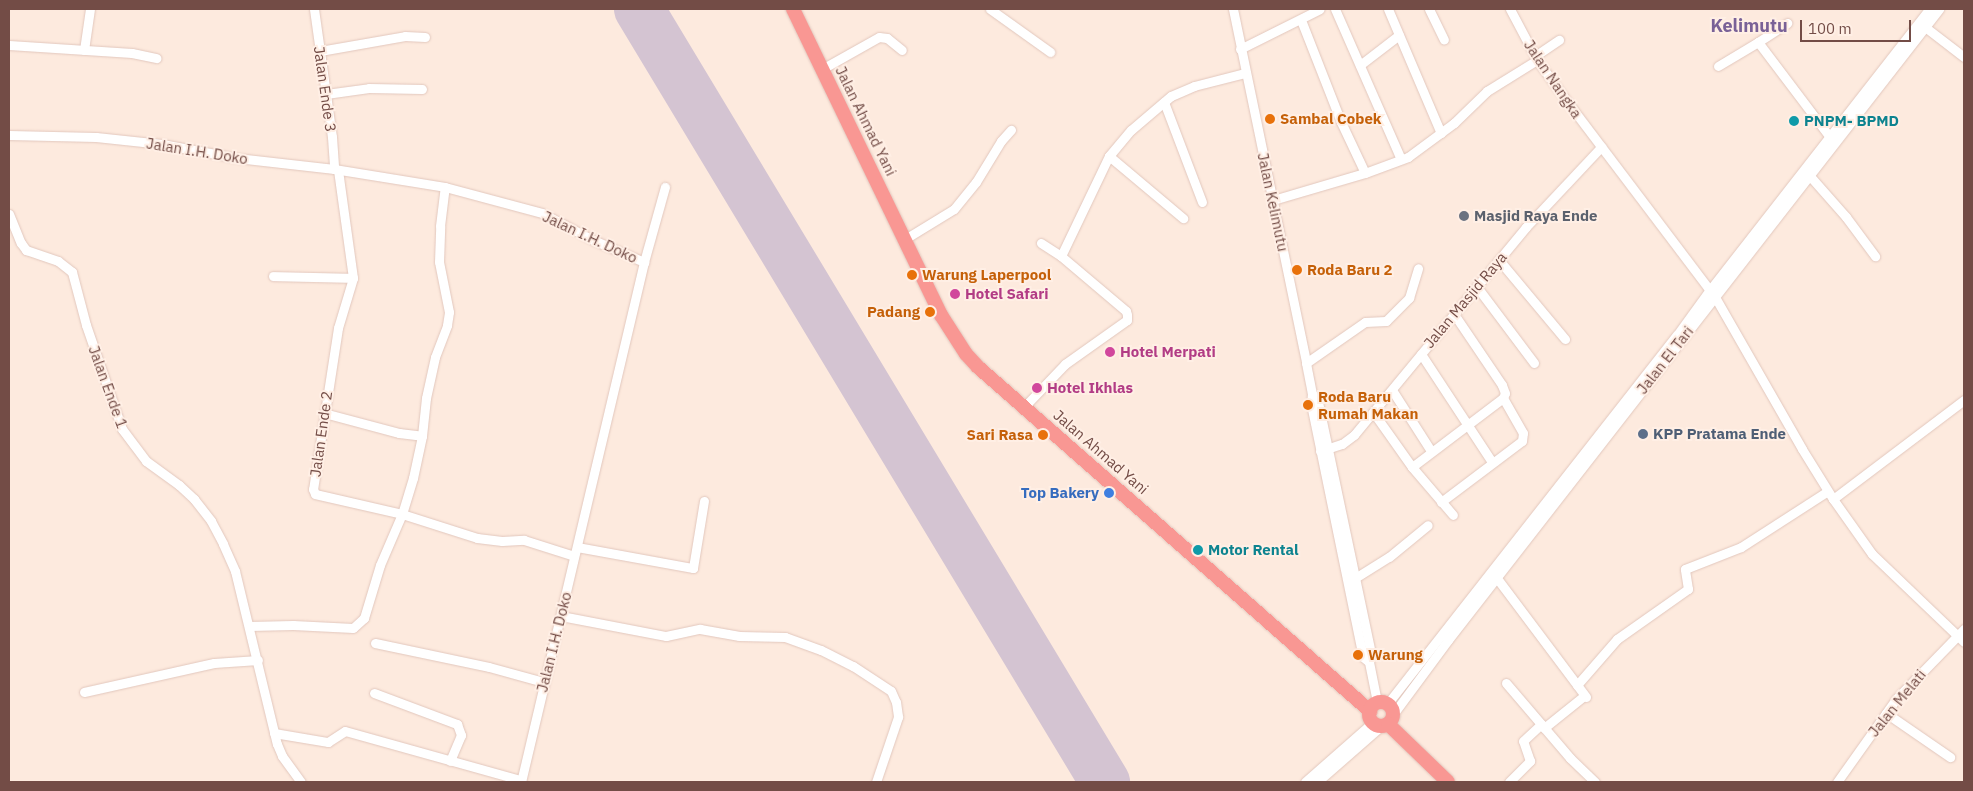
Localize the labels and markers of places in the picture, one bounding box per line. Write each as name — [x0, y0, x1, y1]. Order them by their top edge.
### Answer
place label: Sambal Cobek — [1280, 110, 1381, 128]
place label: PNPM- BPMD — [1804, 112, 1899, 130]
marker: Sambal Cobek — [1264, 113, 1276, 125]
marker: PNPM- BPMD — [1788, 115, 1800, 127]
place label: Masjid Raya Ende — [1474, 207, 1597, 225]
marker: Masjid Raya Ende — [1458, 210, 1470, 222]
place label: Roda Baru 2 — [1307, 261, 1393, 279]
marker: Roda Baru 2 — [1291, 264, 1303, 276]
place label: Warung Laperpool — [922, 266, 1051, 284]
marker: Warung Laperpool — [906, 269, 918, 281]
place label: Hotel Safari — [965, 285, 1049, 303]
marker: Hotel Safari — [949, 288, 961, 300]
place label: Padang — [867, 303, 920, 321]
marker: Padang — [924, 306, 936, 318]
place label: Hotel Merpati — [1120, 343, 1216, 361]
marker: Hotel Merpati — [1104, 346, 1116, 358]
place label: Hotel Ikhlas — [1047, 379, 1133, 397]
marker: Hotel Ikhlas — [1031, 382, 1043, 394]
place label: Roda Baru Rumah Makan — [1318, 387, 1418, 422]
marker: Roda Baru Rumah Makan — [1302, 399, 1314, 411]
place label: KPP Pratama Ende — [1653, 425, 1786, 443]
place label: Sari Rasa — [967, 426, 1033, 444]
marker: KPP Pratama Ende — [1637, 428, 1649, 440]
marker: Sari Rasa — [1037, 429, 1049, 441]
place label: Top Bakery — [1021, 484, 1099, 502]
marker: Top Bakery — [1103, 487, 1115, 499]
place label: Motor Rental — [1208, 541, 1298, 559]
marker: Motor Rental — [1192, 544, 1204, 556]
place label: Warung — [1368, 646, 1423, 664]
marker: Warung — [1352, 649, 1364, 661]

